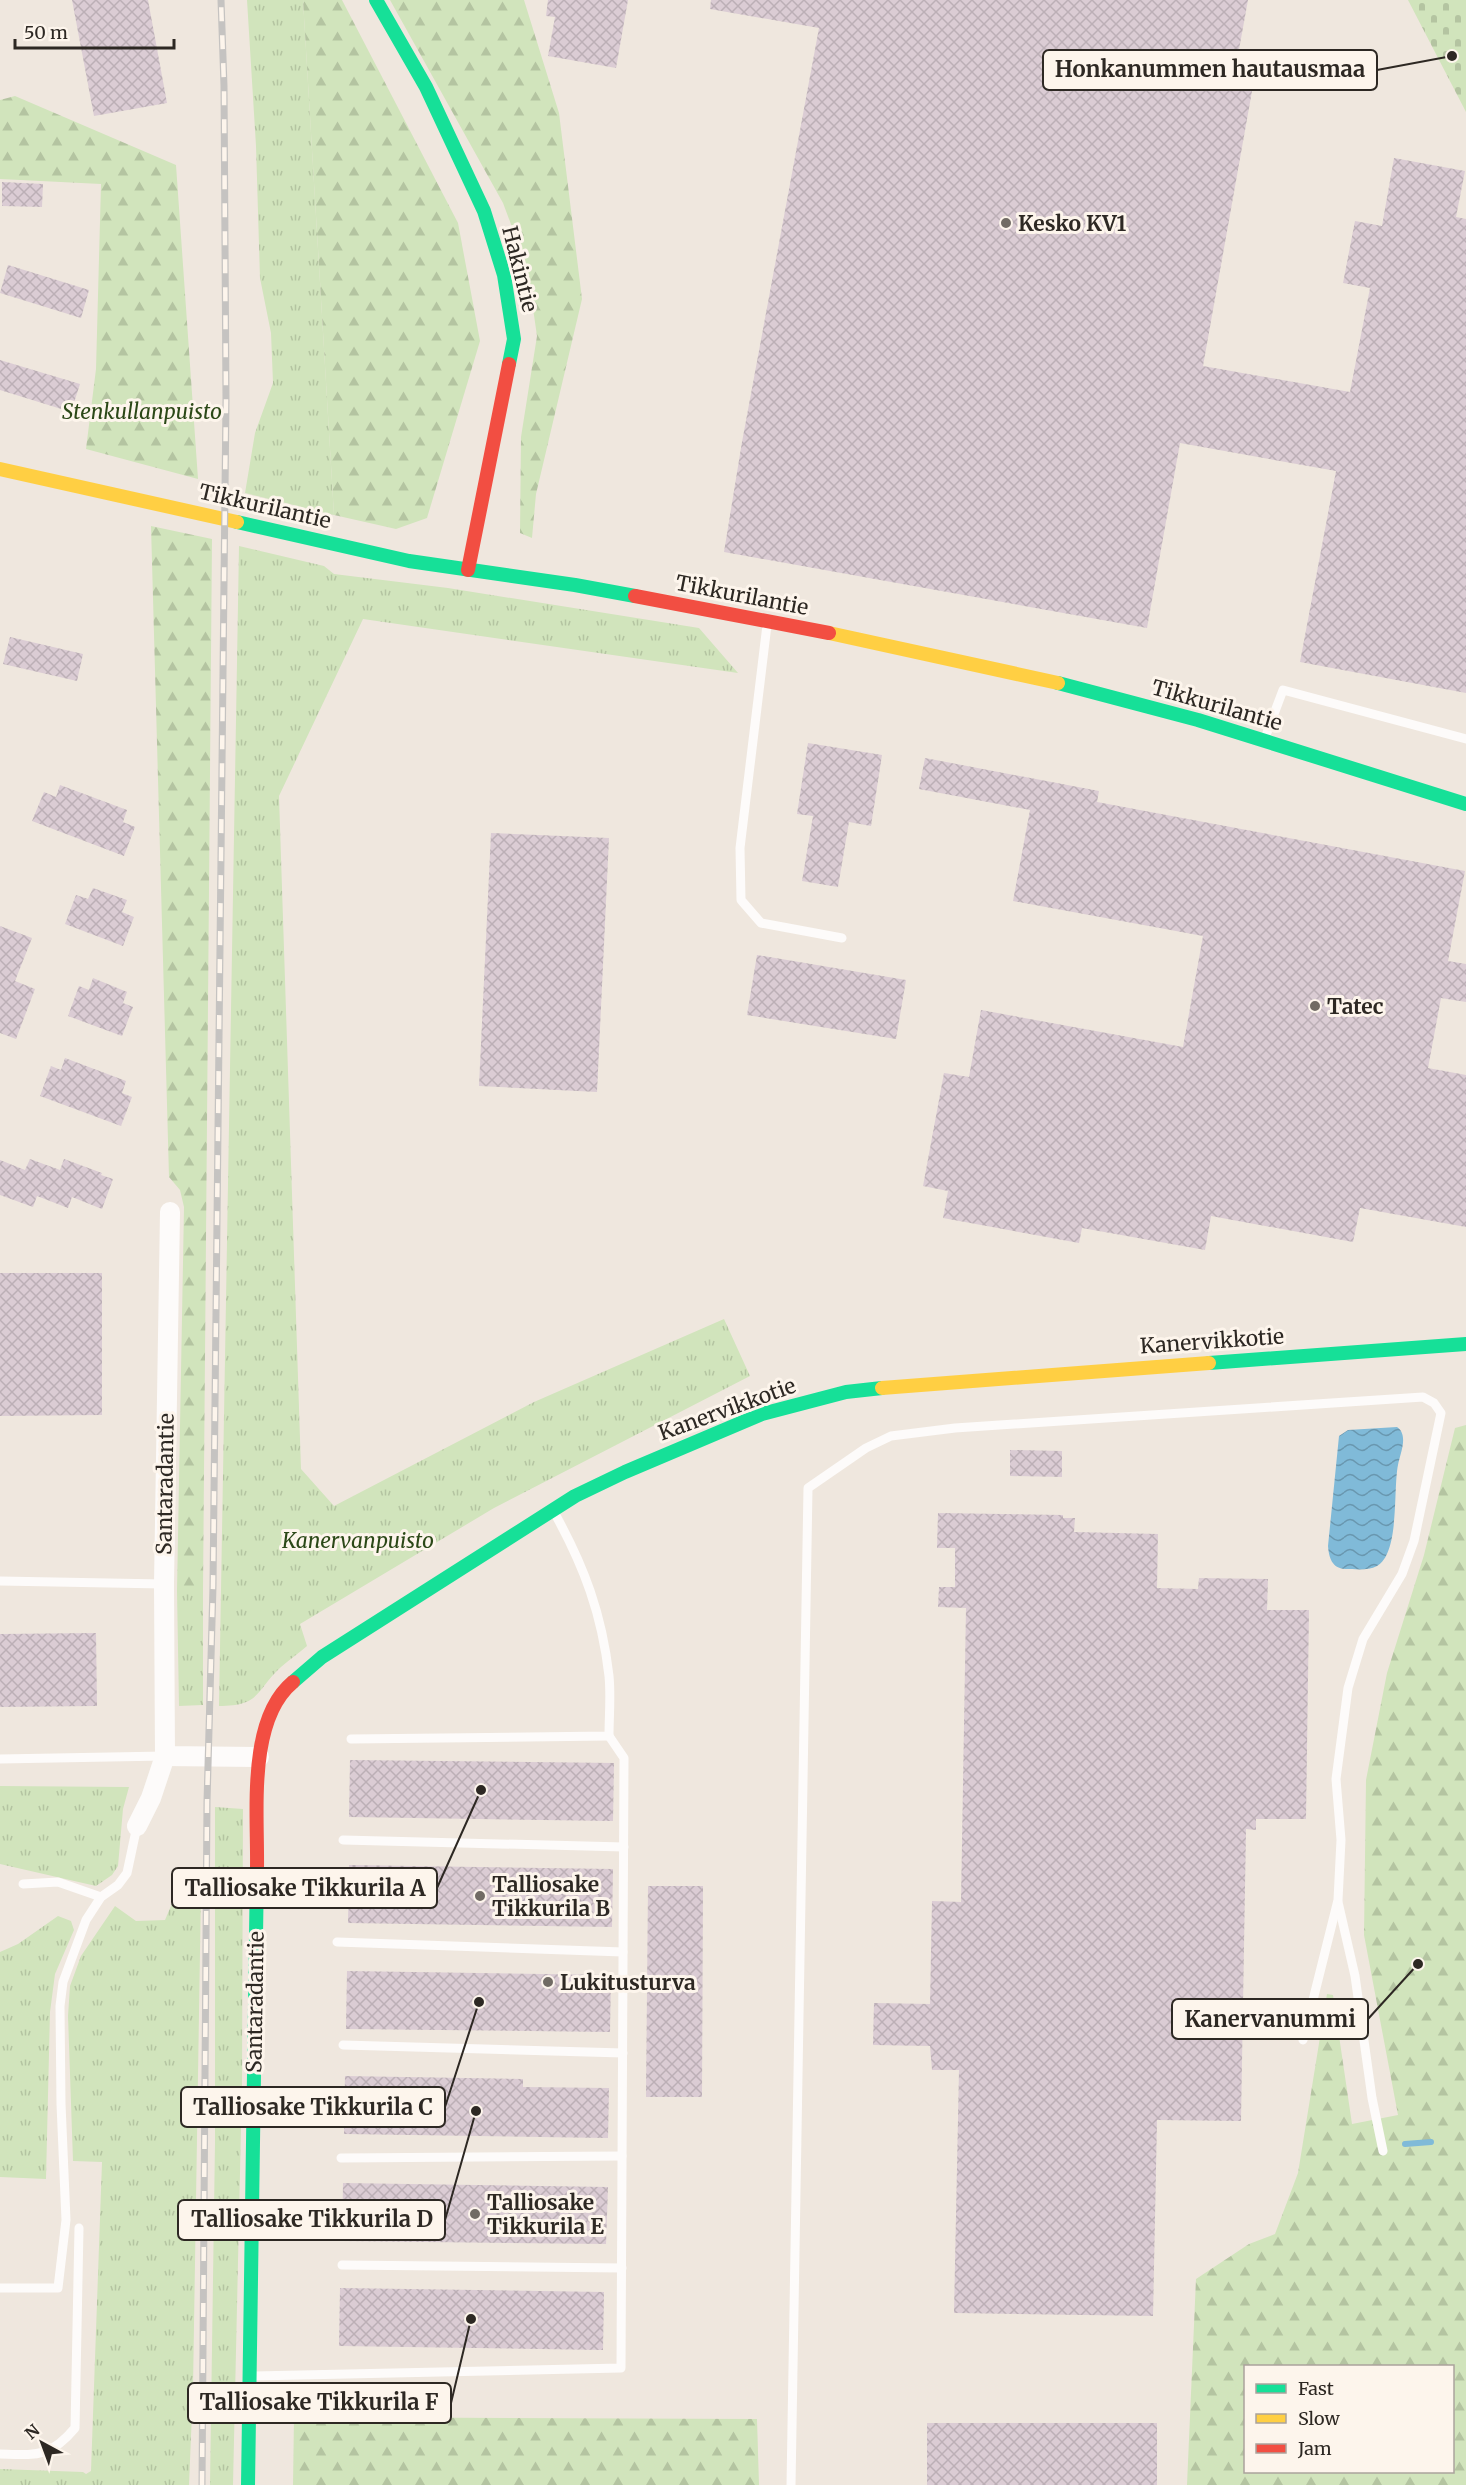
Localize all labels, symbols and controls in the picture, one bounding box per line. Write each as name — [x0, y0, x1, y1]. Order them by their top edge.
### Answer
scale bar — [15, 12, 174, 50]
text: 50 m — [24, 21, 68, 44]
callout: Honkanummen hautausmaa — [1043, 50, 1377, 90]
text: Honkanummen hautausmaa — [1055, 55, 1365, 83]
place label: Kesko KV1 — [1018, 210, 1127, 237]
marker: Kesko KV1 — [999, 216, 1013, 230]
street label: Hakintie — [496, 223, 544, 315]
park label: Stenkullanpuisto — [62, 398, 222, 425]
street label: Tikkurilantie — [196, 478, 334, 534]
street label: Tikkurilantie — [673, 569, 811, 621]
street label: Tikkurilantie — [1149, 673, 1285, 737]
place label: Tatec — [1327, 993, 1384, 1020]
marker: Tatec — [1308, 999, 1322, 1013]
street label: Kanervikkotie — [1139, 1323, 1285, 1359]
street label: Kanervikkotie — [655, 1372, 799, 1446]
street label: Santaradantie — [150, 1413, 180, 1555]
park label: Kanervanpuisto — [281, 1527, 434, 1554]
callout: Talliosake Tikkurila A — [172, 1868, 437, 1908]
place label: Talliosake Tikkurila B — [492, 1871, 610, 1922]
text: Talliosake Tikkurila A — [185, 1874, 426, 1902]
marker: Talliosake Tikkurila B — [473, 1889, 487, 1903]
street label: Santaradantie — [240, 1931, 270, 2073]
place label: Lukitusturva — [560, 1969, 696, 1996]
marker: Lukitusturva — [541, 1975, 555, 1989]
callout: Kanervanummi — [1172, 1999, 1368, 2039]
text: Kanervanummi — [1184, 2005, 1356, 2033]
callout: Talliosake Tikkurila C — [181, 2087, 445, 2127]
text: Talliosake Tikkurila C — [193, 2093, 433, 2121]
place label: Talliosake Tikkurila E — [487, 2189, 604, 2240]
callout: Talliosake Tikkurila D — [178, 2200, 445, 2240]
text: Talliosake Tikkurila D — [191, 2205, 433, 2233]
marker: Talliosake Tikkurila E — [468, 2207, 482, 2221]
legend — [1244, 2365, 1454, 2473]
text: Fast — [1298, 2377, 1334, 2400]
callout: Talliosake Tikkurila F — [188, 2383, 451, 2423]
text: Talliosake Tikkurila F — [199, 2388, 439, 2416]
text: Slow — [1298, 2407, 1341, 2430]
north arrow — [12, 2413, 72, 2473]
text: N — [21, 2420, 44, 2443]
text: Jam — [1297, 2437, 1332, 2460]

